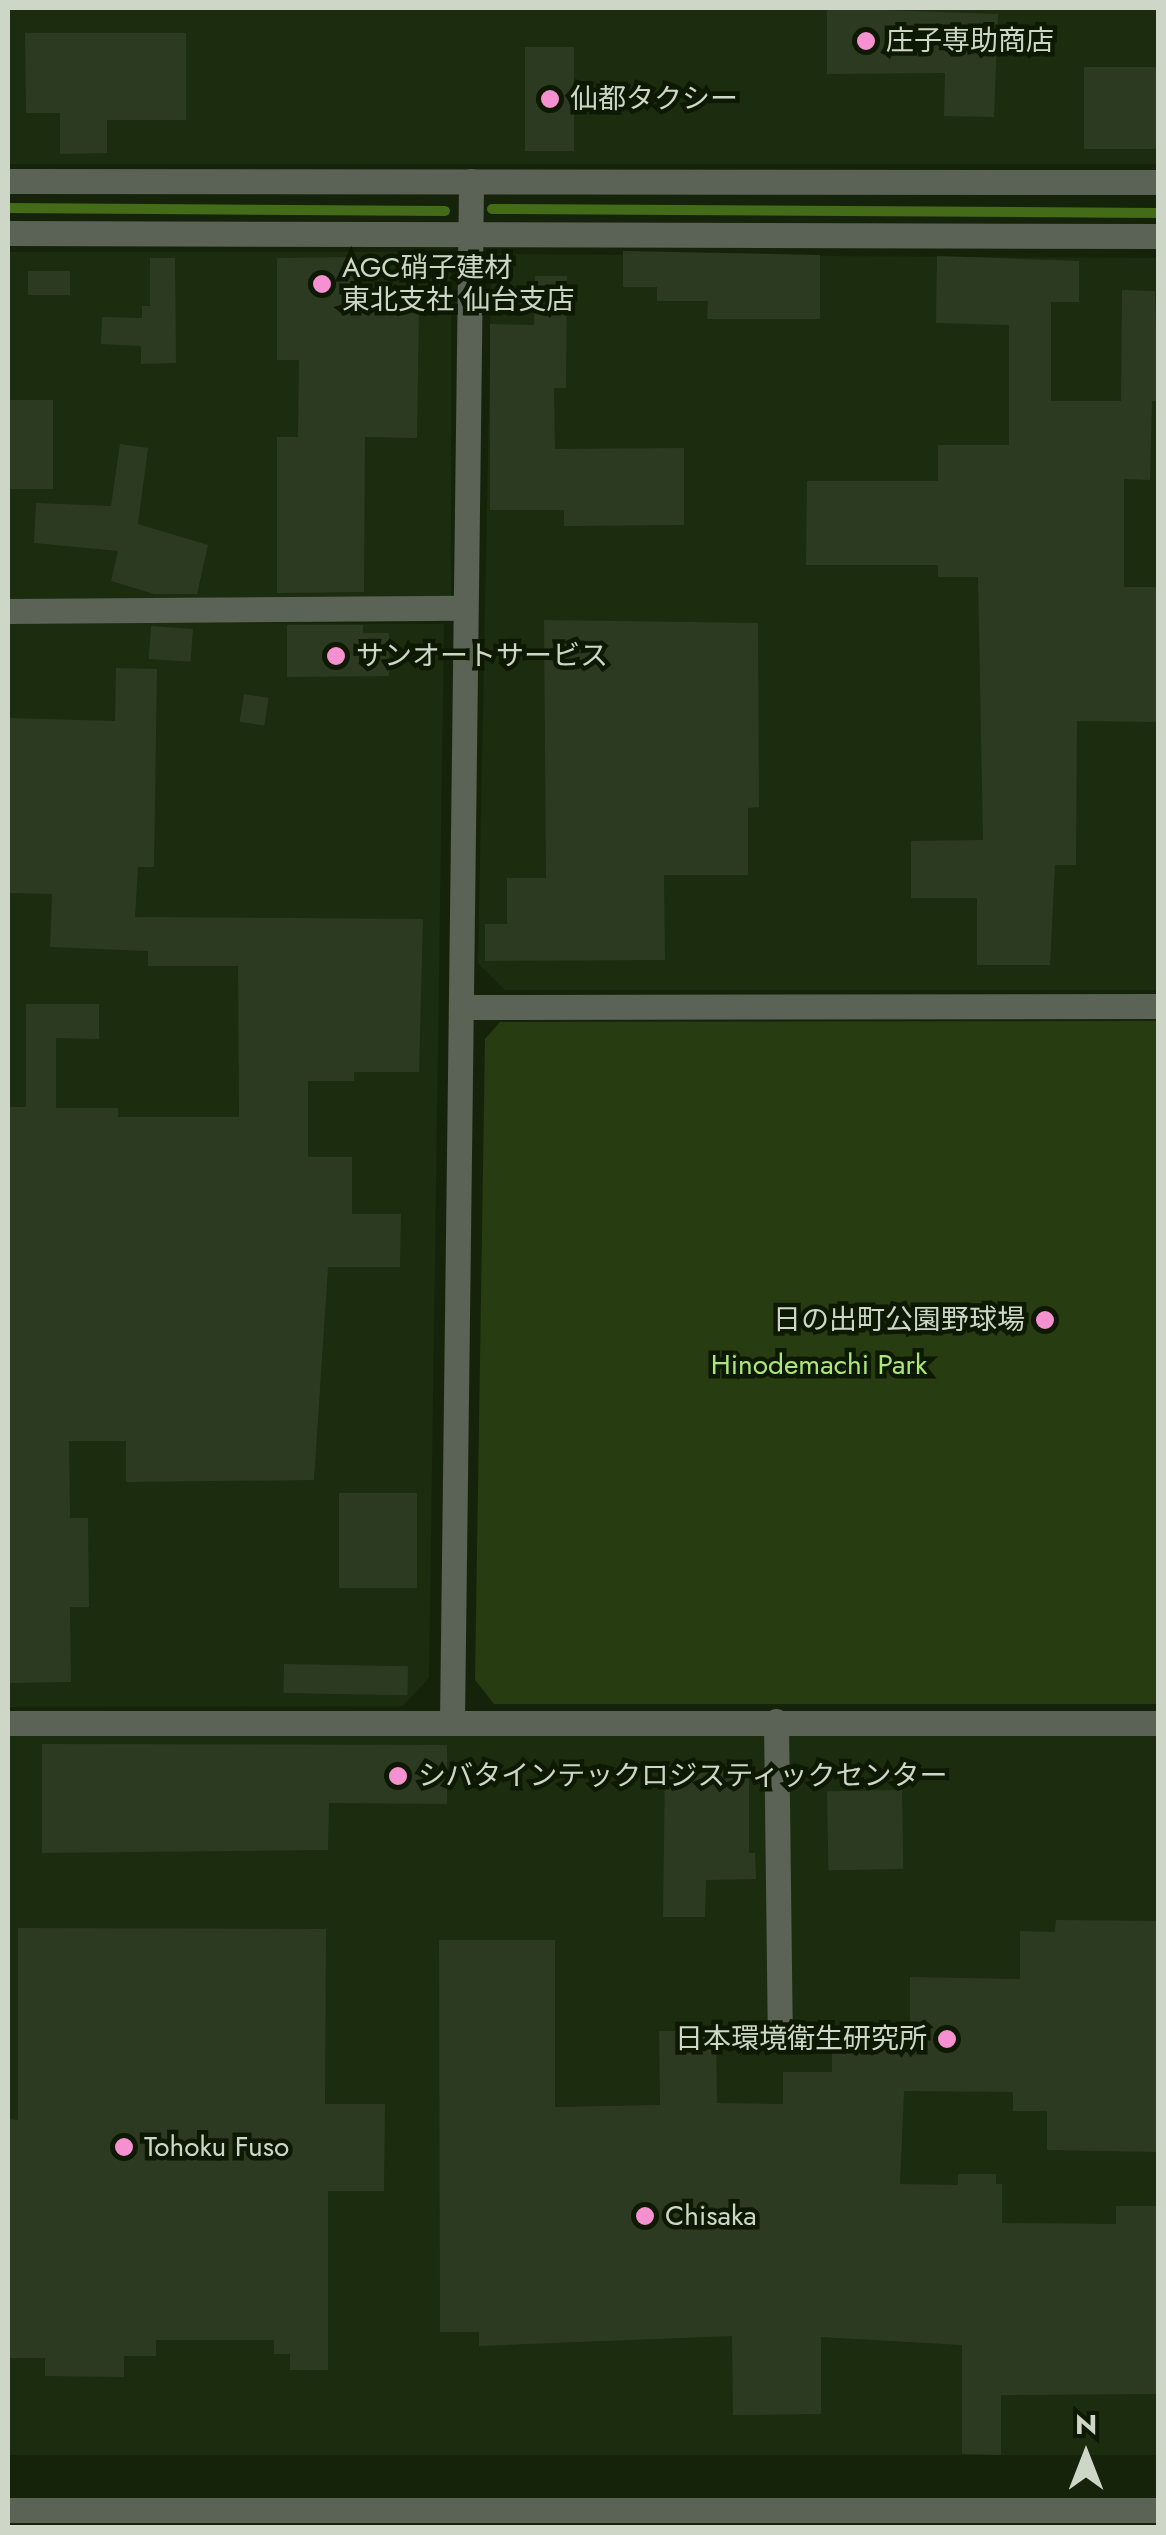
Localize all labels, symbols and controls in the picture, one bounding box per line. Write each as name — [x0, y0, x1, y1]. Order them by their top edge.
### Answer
place label: 庄子専助商店 — [886, 24, 1054, 58]
marker: 庄子専助商店 — [855, 30, 877, 52]
place label: 仙都タクシー — [570, 82, 738, 116]
marker: 仙都タクシー — [539, 88, 561, 110]
place label: AGC硝子建材 東北支社 仙台支店 — [342, 251, 574, 317]
marker: AGC硝子建材 東北支社 仙台支店 — [311, 273, 333, 295]
place label: サンオートサービス — [356, 639, 608, 673]
marker: サンオートサービス — [325, 645, 347, 667]
place label: 日の出町公園野球場 — [773, 1303, 1025, 1337]
marker: 日の出町公園野球場 — [1034, 1309, 1056, 1331]
park label: Hinodemachi Park — [711, 1348, 927, 1382]
place label: シバタインテックロジスティックセンター — [418, 1759, 950, 1793]
marker: シバタインテックロジスティックセンター — [387, 1765, 409, 1787]
place label: 日本環境衛生研究所 — [675, 2022, 927, 2056]
marker: 日本環境衛生研究所 — [936, 2028, 958, 2050]
place label: Tohoku Fuso — [144, 2130, 289, 2164]
marker: Tohoku Fuso — [113, 2136, 135, 2158]
place label: Chisaka — [665, 2199, 757, 2233]
marker: Chisaka — [634, 2205, 656, 2227]
text: N — [1075, 2404, 1097, 2445]
north arrow — [1036, 2405, 1136, 2505]

